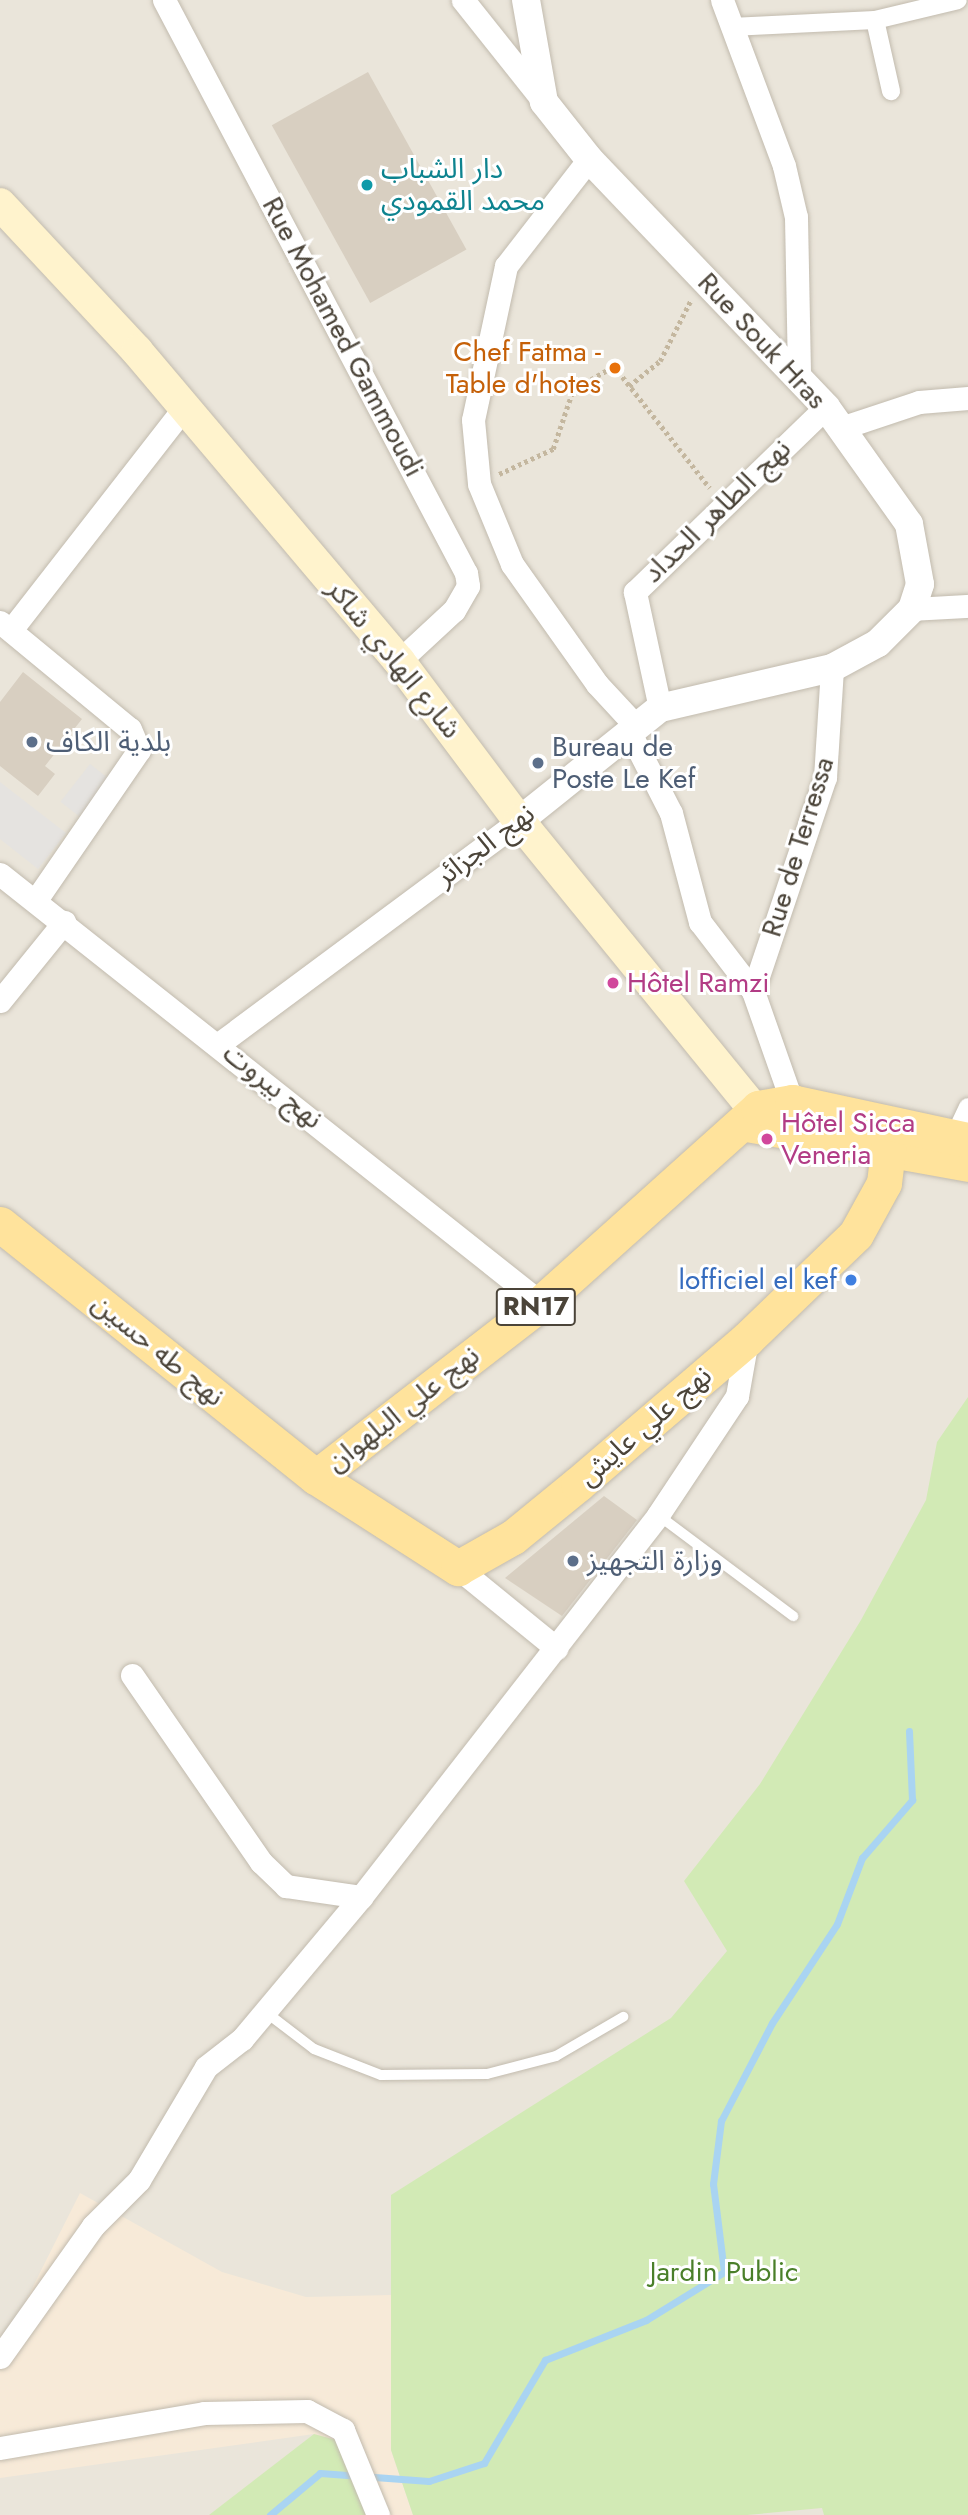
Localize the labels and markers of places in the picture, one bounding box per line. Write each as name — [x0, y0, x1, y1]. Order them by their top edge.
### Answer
place label: دار الشباب محمد القمودي — [381, 152, 545, 218]
marker: دار الشباب محمد القمودي — [359, 177, 375, 193]
place label: Chef Fatma - Table d'hotes — [446, 335, 601, 401]
marker: Chef Fatma - Table d'hotes — [607, 360, 623, 376]
place label: بلدية الكاف — [46, 725, 171, 759]
place label: Bureau de Poste Le Kef — [552, 730, 695, 796]
marker: بلدية الكاف — [24, 734, 40, 750]
marker: Bureau de Poste Le Kef — [530, 755, 546, 771]
place label: Hôtel Ramzi — [627, 966, 769, 1000]
marker: Hôtel Ramzi — [605, 975, 621, 991]
place label: Hôtel Sicca Veneria — [781, 1106, 915, 1172]
marker: Hôtel Sicca Veneria — [759, 1131, 775, 1147]
place label: lofficiel el kef — [678, 1263, 837, 1297]
marker: lofficiel el kef — [843, 1272, 859, 1288]
place label: وزارة التجهيز — [587, 1544, 723, 1578]
marker: وزارة التجهيز — [565, 1553, 581, 1569]

